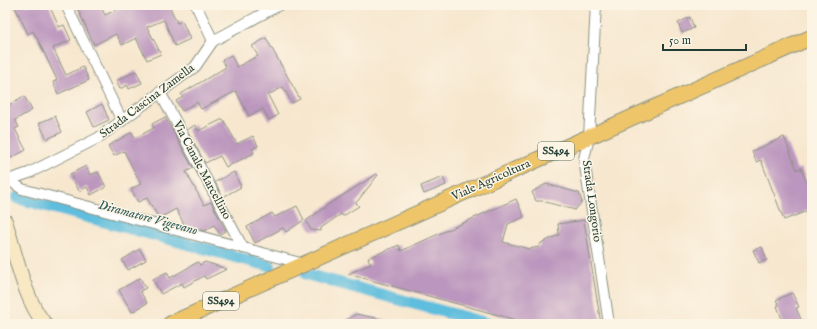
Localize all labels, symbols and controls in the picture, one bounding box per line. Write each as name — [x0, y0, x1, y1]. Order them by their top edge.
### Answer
scale bar — [663, 26, 746, 52]
text: 50 m — [669, 33, 691, 48]
street label: Strada Cascina Zamella — [97, 60, 198, 142]
street label: Via Canale Marcellino — [169, 117, 235, 222]
road number: SS494 — [538, 142, 574, 160]
street label: Viale Agricoltura — [448, 156, 533, 204]
street label: Strada Longorio — [579, 159, 605, 243]
water label: Diramatore Vigevano — [96, 197, 200, 240]
road number: SS494 — [203, 292, 239, 310]

